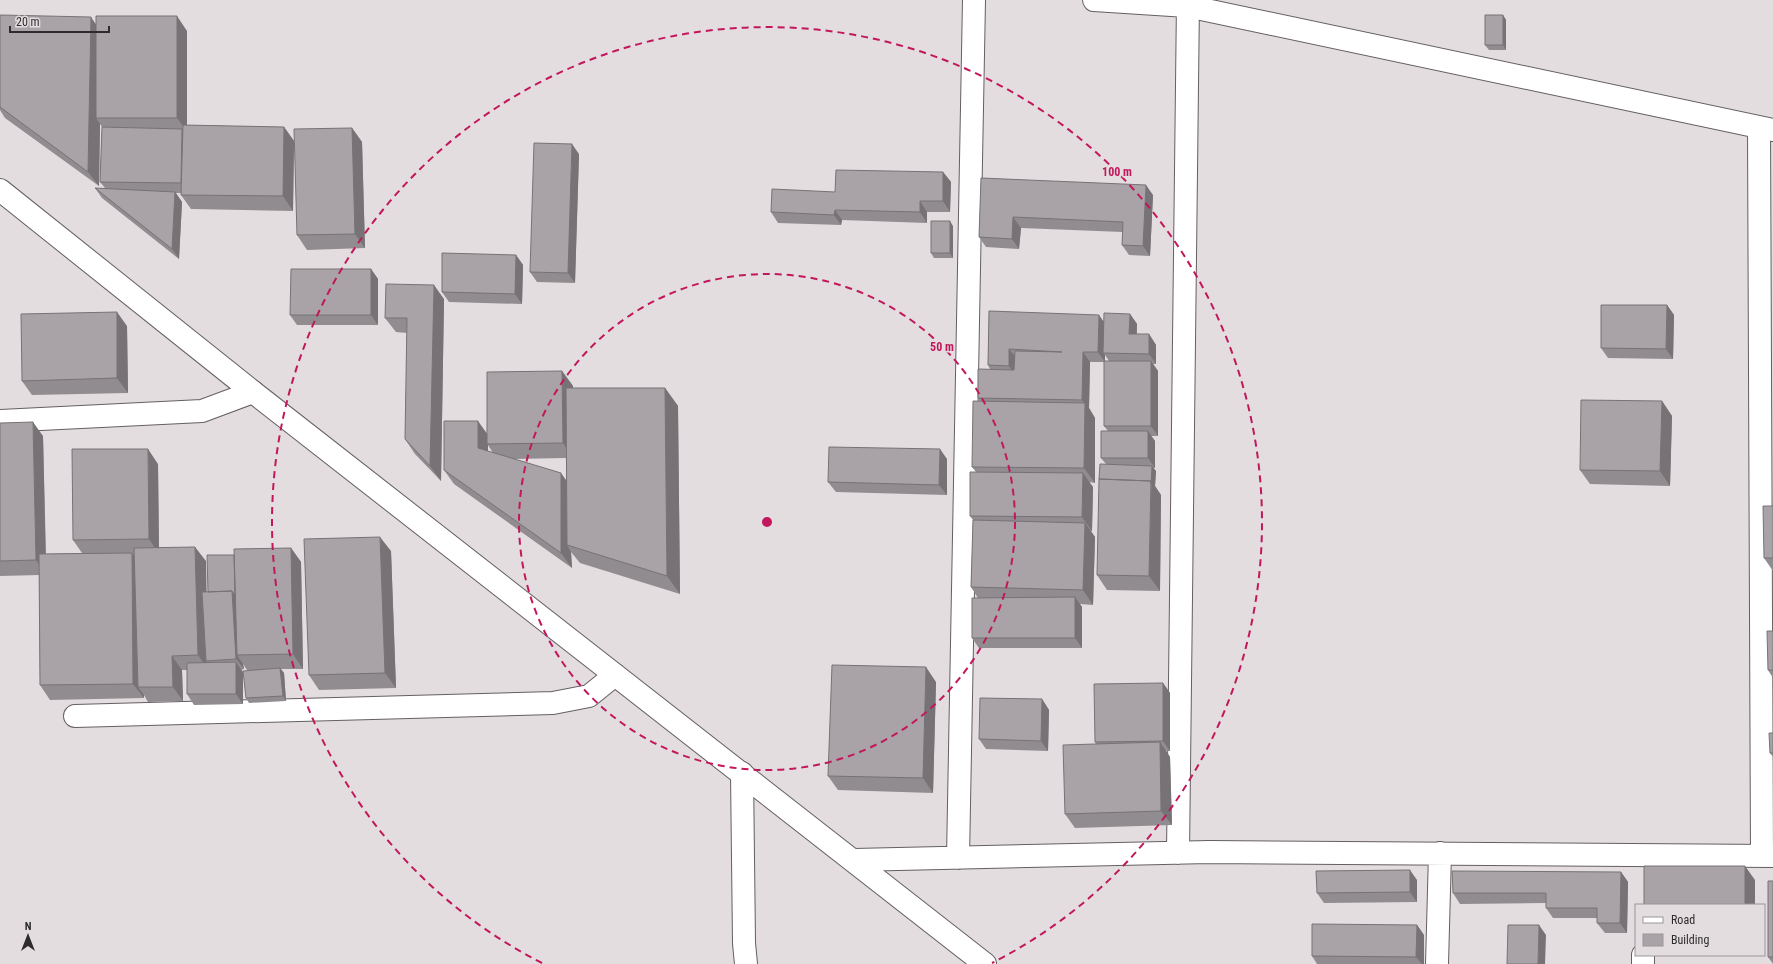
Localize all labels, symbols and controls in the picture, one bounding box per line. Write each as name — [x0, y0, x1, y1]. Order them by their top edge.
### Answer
scale bar — [10, 8, 109, 34]
text: 20 m — [16, 15, 40, 29]
text: 100 m — [1102, 165, 1132, 179]
text: 50 m — [930, 340, 954, 354]
centre of rings — [760, 515, 774, 529]
legend — [1635, 904, 1765, 956]
text: Road — [1671, 913, 1695, 927]
north arrow — [8, 916, 48, 956]
text: N — [25, 920, 32, 933]
text: Building — [1671, 933, 1709, 947]

